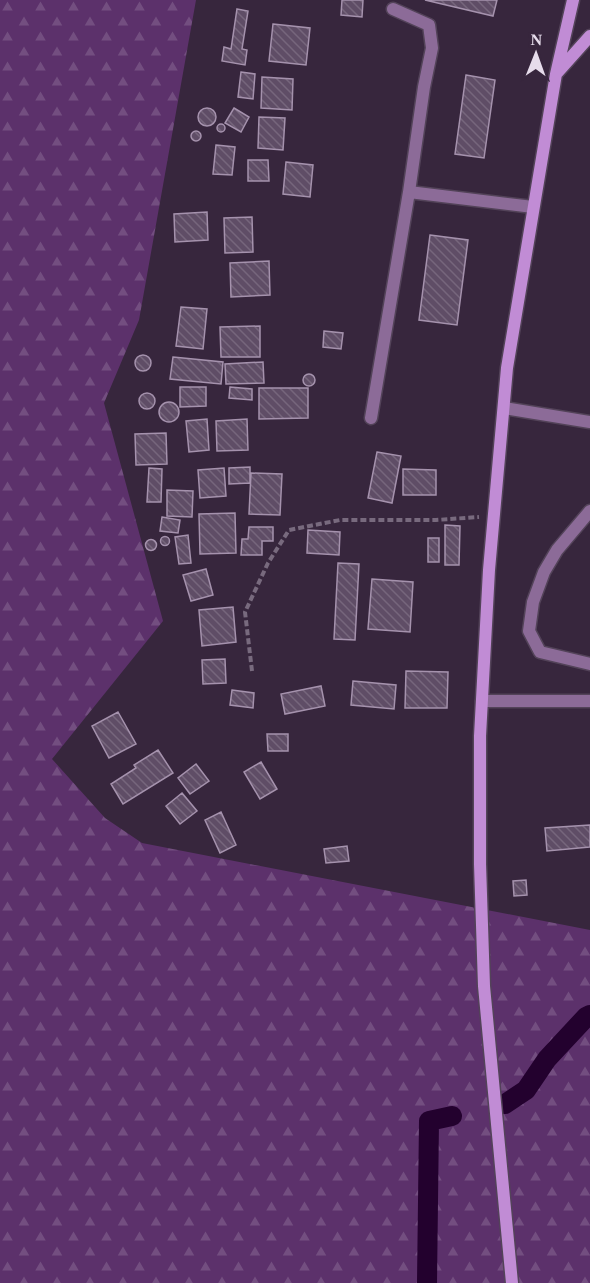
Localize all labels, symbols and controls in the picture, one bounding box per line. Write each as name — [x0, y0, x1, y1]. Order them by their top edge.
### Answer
north arrow — [506, 24, 566, 84]
text: N — [530, 31, 543, 48]

